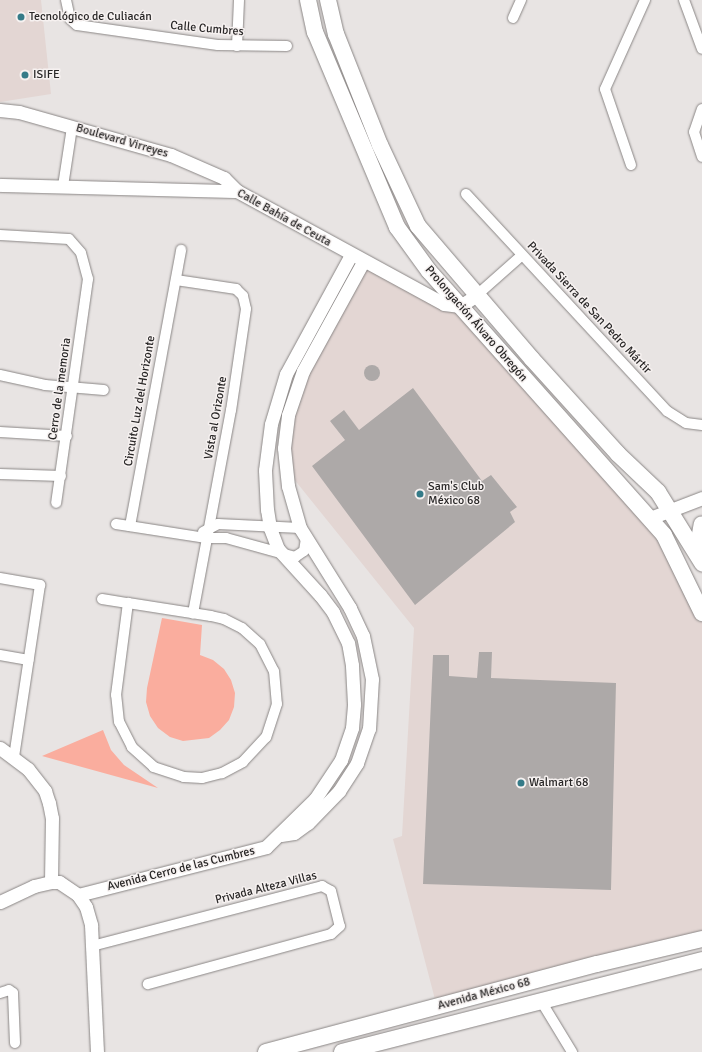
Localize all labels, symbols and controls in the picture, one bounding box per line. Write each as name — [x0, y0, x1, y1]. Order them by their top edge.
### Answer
place label: Tecnológico de Culiacán — [29, 10, 152, 24]
marker: Tecnológico de Culiacán — [16, 12, 26, 22]
street label: Calle Cumbres — [170, 19, 244, 39]
place label: ISIFE — [33, 68, 60, 82]
marker: ISIFE — [20, 70, 30, 80]
street label: Boulevard Virreyes — [74, 121, 170, 161]
street label: Calle Bahía de Ceuta — [234, 186, 334, 250]
street label: Privada Sierra de San Pedro Mártir — [524, 239, 654, 377]
street label: Prolongación Álvaro Obregón — [422, 263, 530, 385]
street label: Circuito Luz del Horizonte — [121, 335, 159, 467]
street label: Cerro de la memoria — [46, 337, 74, 441]
street label: Vista al Orizonte — [202, 375, 230, 461]
place label: Sam's Club México 68 — [428, 480, 484, 508]
marker: Sam's Club México 68 — [415, 489, 425, 499]
place label: Walmart 68 — [529, 776, 588, 790]
marker: Walmart 68 — [516, 778, 526, 788]
street label: Avenida Cerro de las Cumbres — [106, 844, 256, 894]
street label: Privada Alteza Villas — [214, 868, 318, 908]
street label: Avenida México 68 — [436, 975, 532, 1013]

